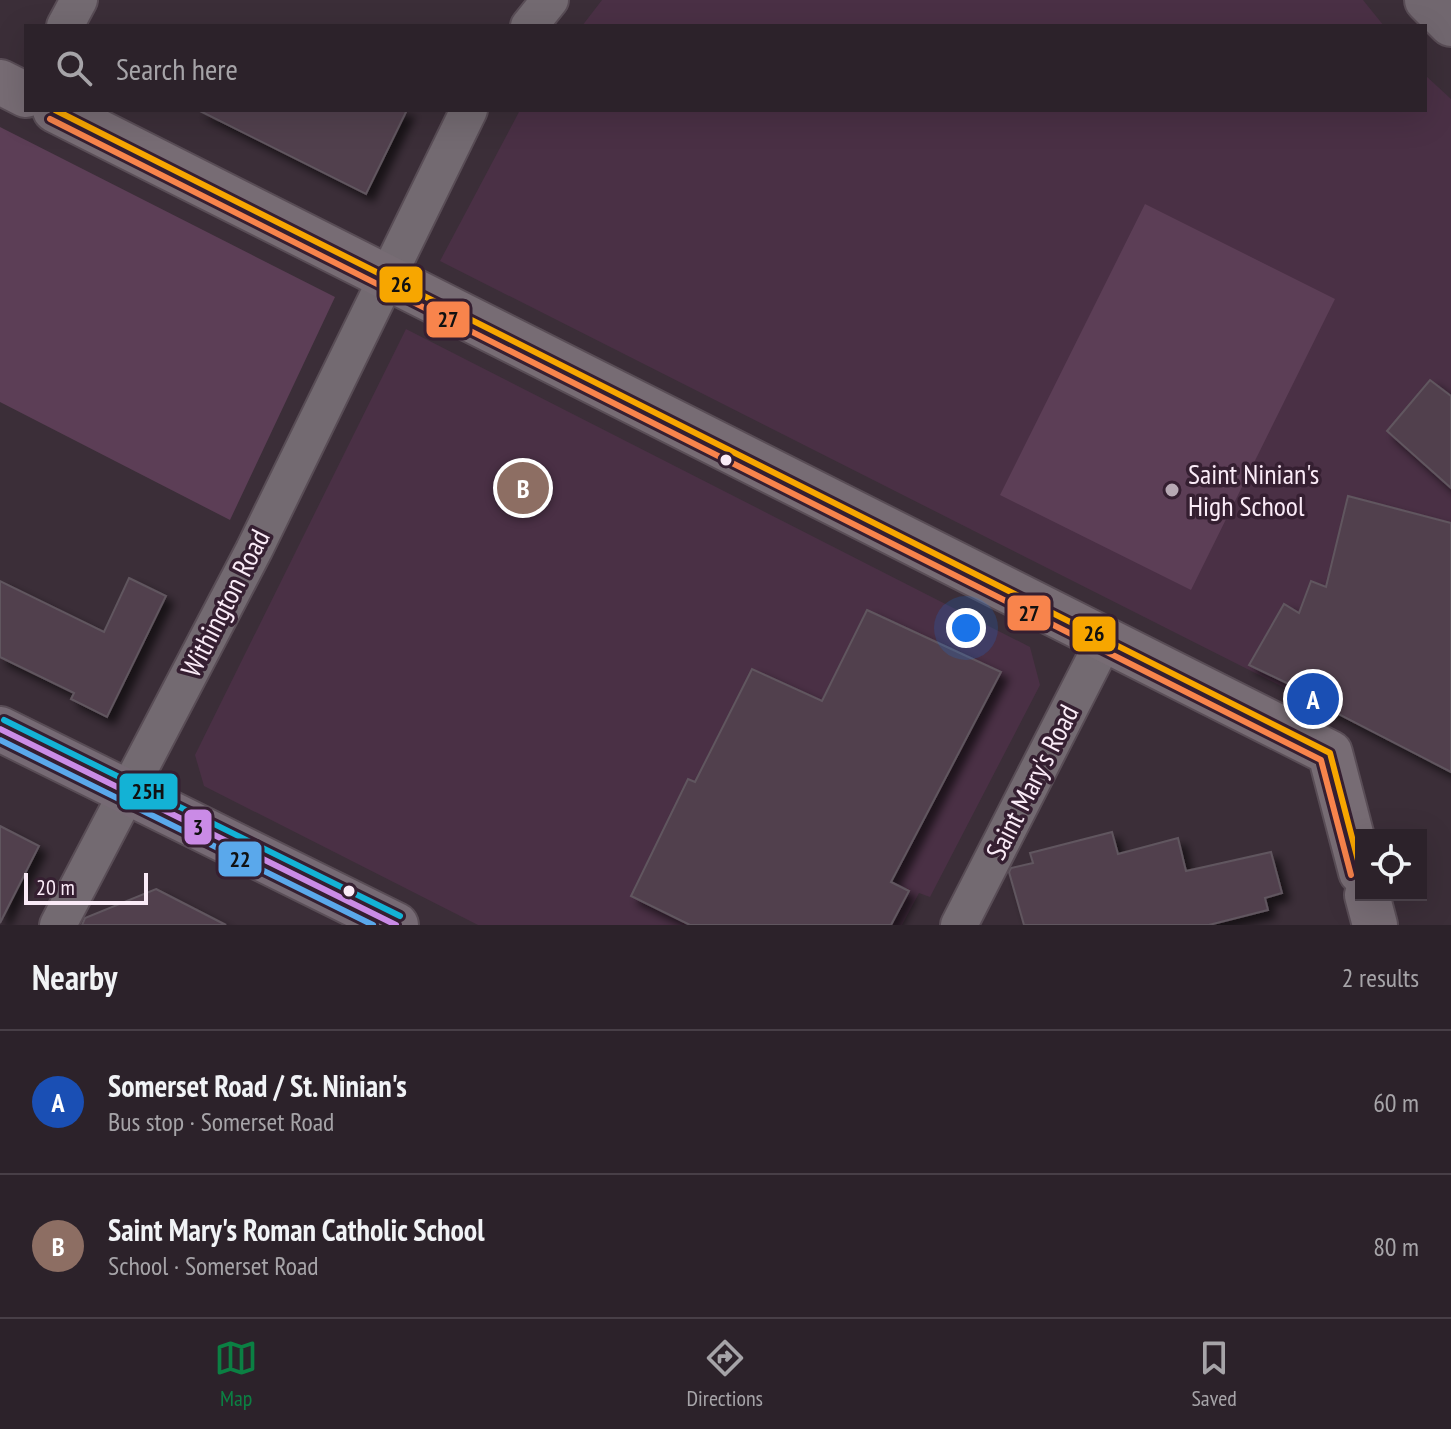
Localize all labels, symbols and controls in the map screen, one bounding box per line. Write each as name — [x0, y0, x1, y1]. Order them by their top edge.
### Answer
search box — [24, 24, 1427, 112]
icon: search — [52, 46, 96, 90]
text: Search here — [116, 49, 238, 88]
line badge: 26 — [378, 265, 424, 304]
text: 26 — [390, 270, 412, 298]
line badge: 27 — [425, 300, 471, 339]
text: 27 — [437, 305, 459, 333]
unlabelled marker — [718, 452, 734, 468]
place label: Saint Ninian's High School — [1188, 455, 1319, 524]
pin: B — [497, 458, 549, 518]
marker: Saint Ninian's High School — [1163, 481, 1181, 499]
street label: Withington Road — [172, 523, 278, 683]
line badge: 27 — [1006, 594, 1052, 632]
text: 27 — [1018, 599, 1040, 627]
your location — [946, 608, 986, 648]
line badge: 26 — [1071, 615, 1117, 653]
text: 26 — [1083, 619, 1105, 647]
pin: A — [1287, 669, 1339, 729]
street label: Saint Mary's Road — [977, 698, 1086, 866]
line badge: 25H — [118, 772, 179, 811]
text: 25H — [132, 777, 164, 805]
line badge: 3 — [183, 808, 213, 846]
text: 3 — [193, 813, 203, 841]
map controls — [1355, 829, 1427, 901]
button: locate — [1355, 829, 1427, 901]
line badge: 22 — [217, 840, 263, 878]
text: 22 — [229, 845, 251, 873]
scale bar — [24, 869, 148, 905]
text: 20 m — [36, 873, 75, 901]
unlabelled marker — [341, 883, 357, 899]
text: Nearby — [32, 955, 117, 999]
text: 2 results — [1342, 961, 1419, 994]
text: Somerset Road / St. Ninian's — [108, 1066, 407, 1105]
text: A — [51, 1086, 65, 1119]
text: 60 m — [1373, 1086, 1419, 1119]
text: Bus stop · Somerset Road — [108, 1105, 334, 1138]
text: Saint Mary's Roman Catholic School — [108, 1210, 484, 1249]
text: B — [52, 1230, 64, 1263]
text: 80 m — [1373, 1230, 1419, 1263]
text: School · Somerset Road — [108, 1249, 319, 1282]
tab: Map — [214, 1336, 258, 1412]
tab: Directions — [687, 1336, 763, 1412]
tab: Saved — [1191, 1336, 1237, 1412]

